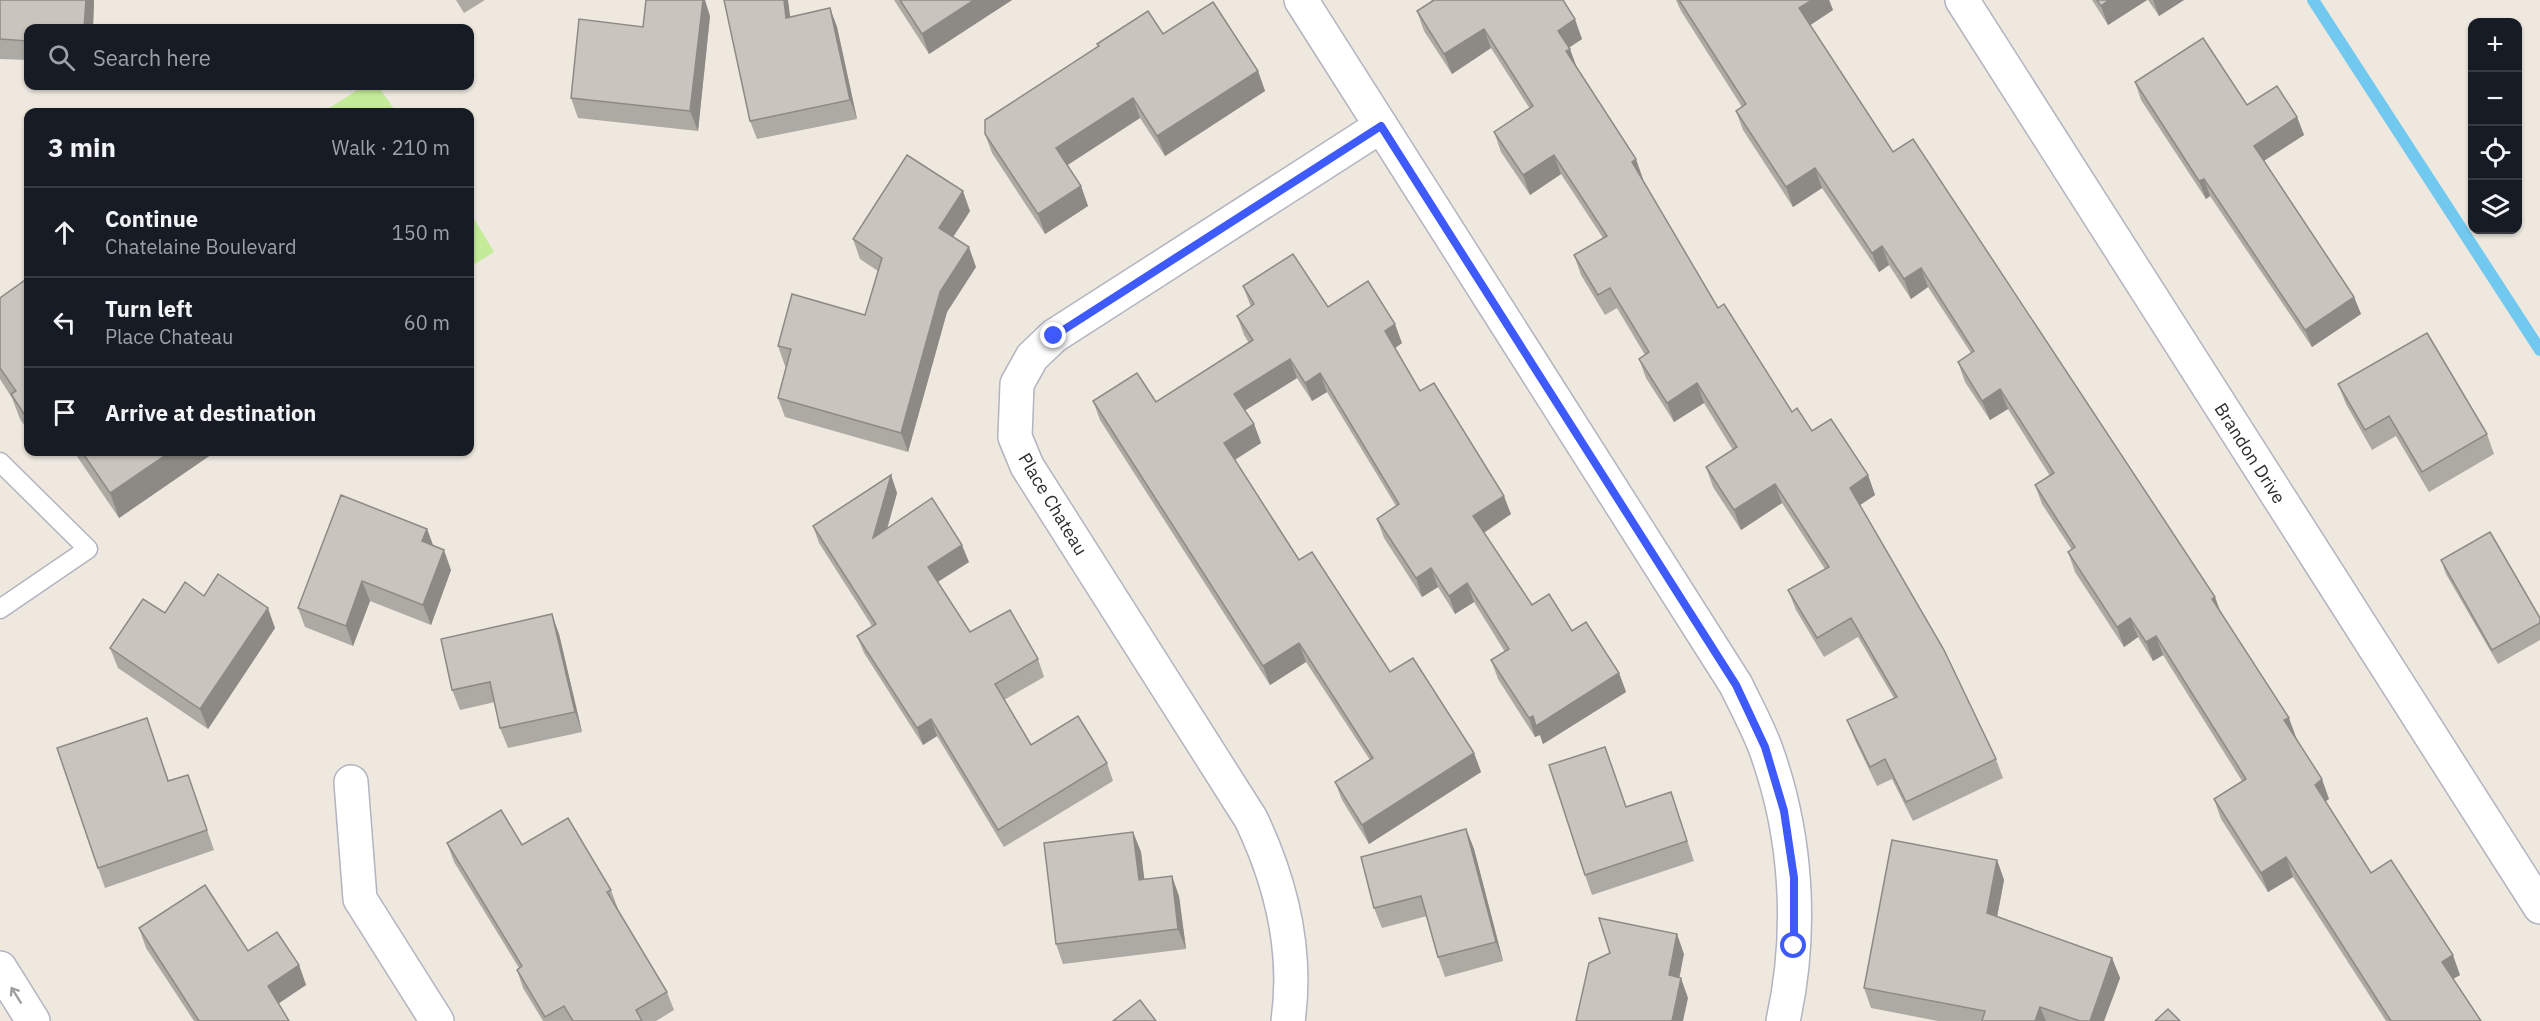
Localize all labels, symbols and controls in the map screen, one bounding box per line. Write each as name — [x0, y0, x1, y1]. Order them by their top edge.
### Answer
map controls — [2468, 18, 2522, 234]
button: + — [2468, 18, 2522, 72]
search box — [24, 24, 474, 90]
icon: search — [45, 41, 78, 74]
text: Search here — [93, 43, 211, 72]
button: − — [2468, 72, 2522, 126]
button: locate — [2468, 126, 2522, 180]
text: 3 min — [48, 130, 116, 164]
text: Walk · 210 m — [332, 134, 450, 161]
button: layers — [2468, 180, 2522, 234]
text: Continue — [105, 204, 198, 233]
icon: ahead — [48, 216, 81, 249]
text: 150 m — [392, 219, 450, 246]
text: Chatelaine Boulevard — [105, 233, 297, 260]
text: Turn left — [105, 294, 193, 323]
icon: left — [48, 306, 81, 339]
text: 60 m — [404, 309, 450, 336]
route end — [1040, 322, 1066, 348]
text: Place Chateau — [105, 323, 233, 350]
icon: arrive — [48, 396, 81, 429]
text: Arrive at destination — [105, 398, 316, 427]
street label: Brandon Drive — [2210, 398, 2291, 508]
street label: Place Chateau — [1013, 449, 1093, 559]
route start — [1780, 932, 1806, 958]
one-way arrow — [10, 987, 22, 1004]

